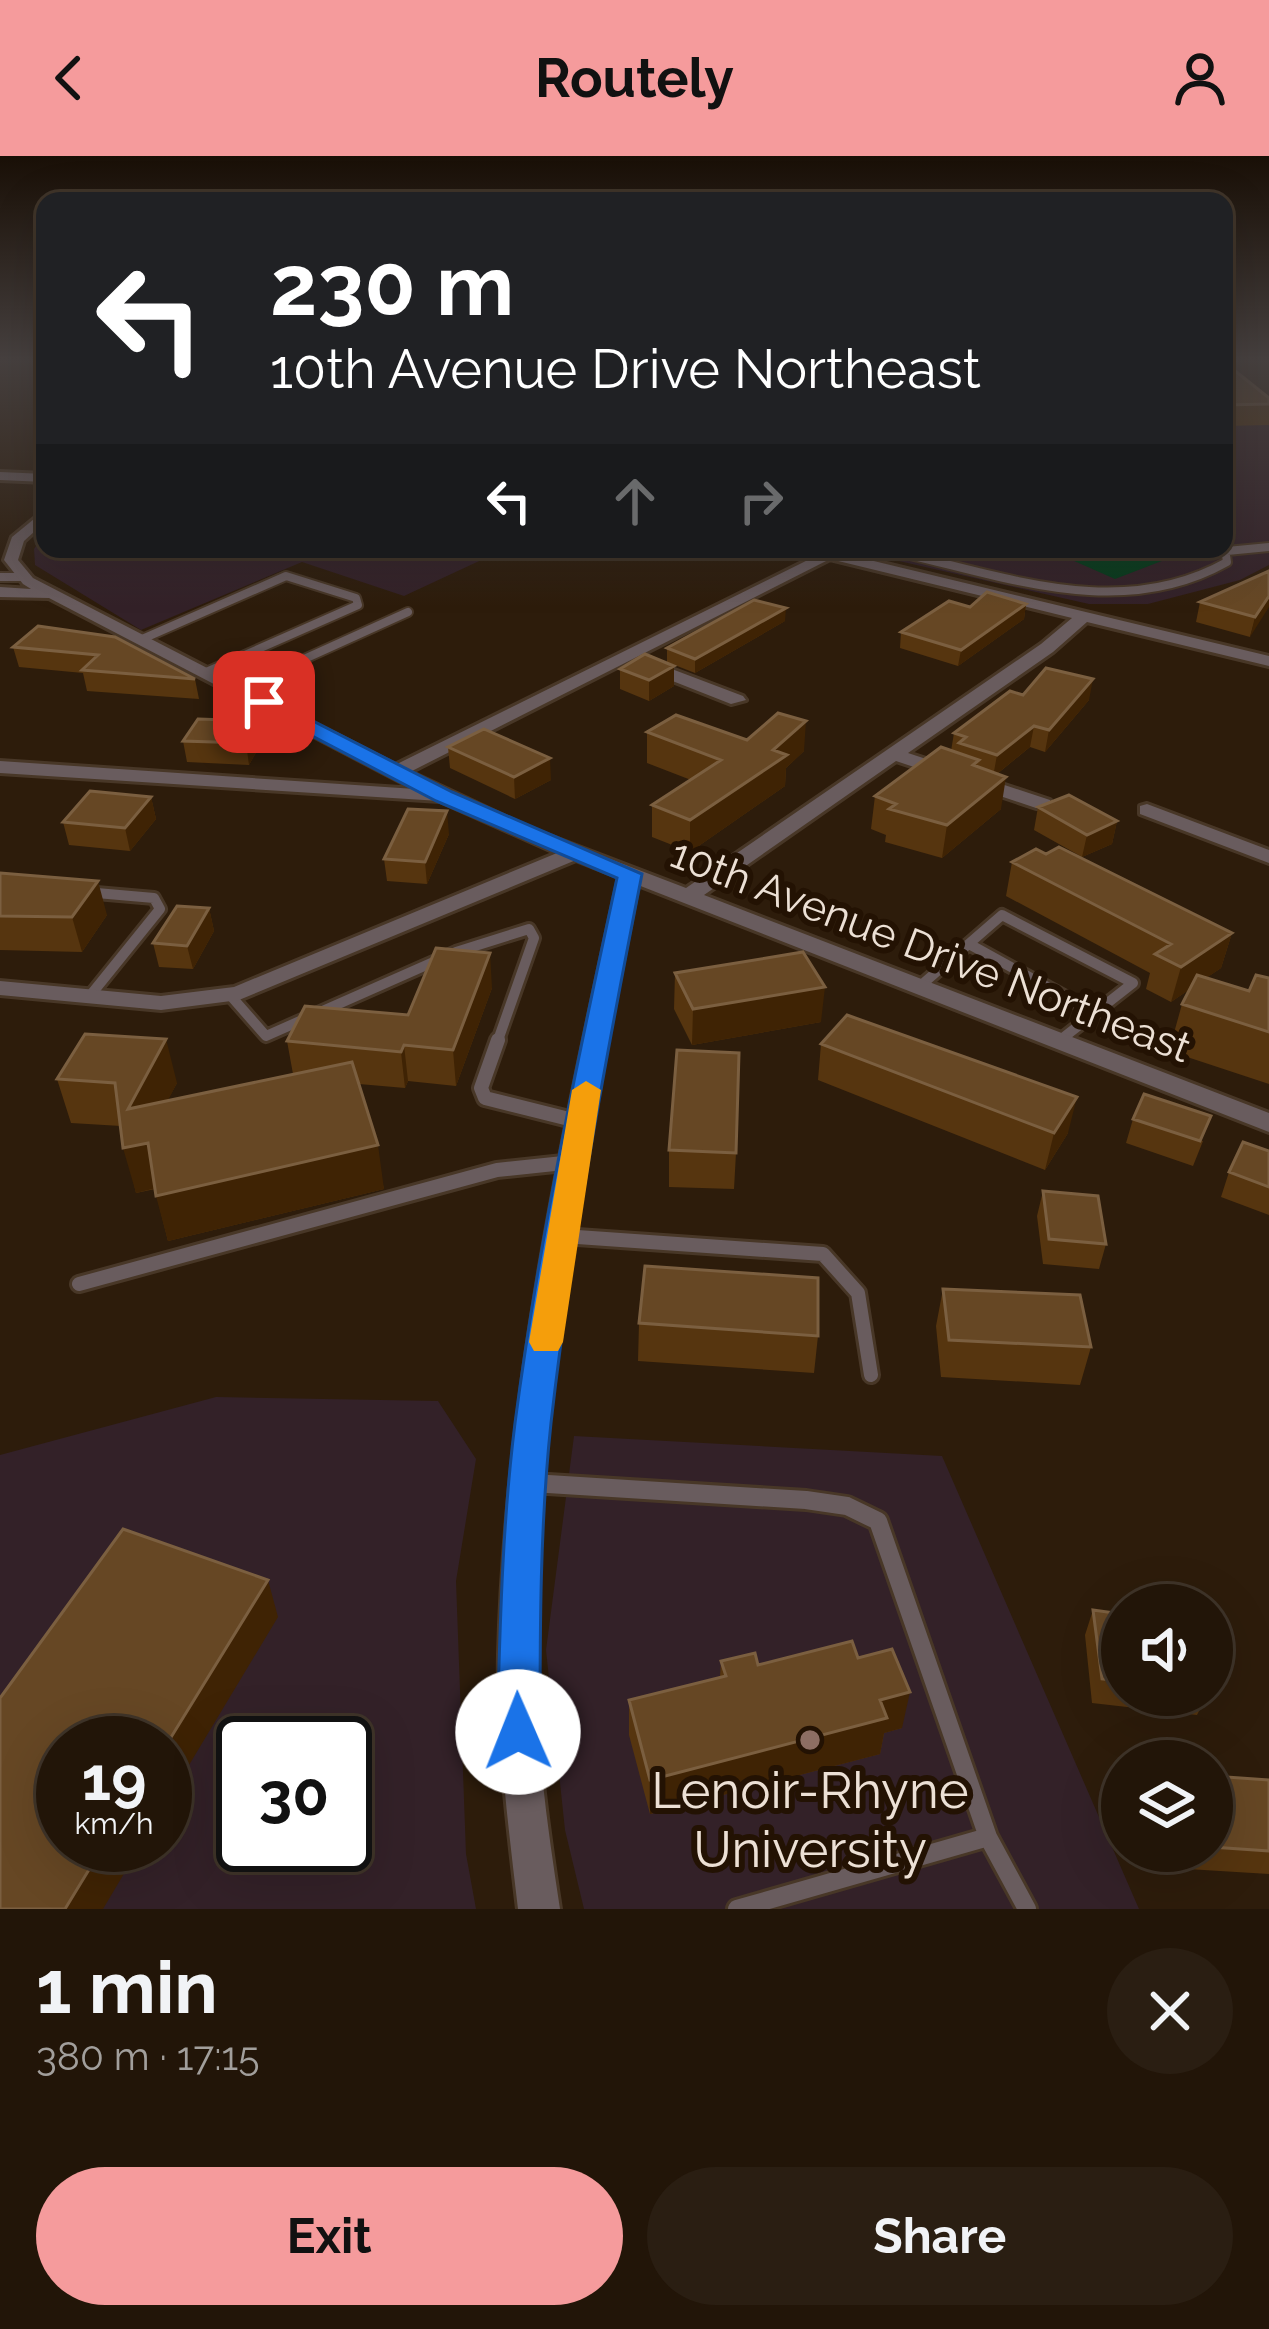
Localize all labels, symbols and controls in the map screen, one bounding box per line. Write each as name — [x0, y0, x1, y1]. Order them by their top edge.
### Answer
icon: back — [36, 45, 102, 111]
icon: person — [1167, 45, 1233, 111]
text: Routely — [535, 46, 734, 110]
text: 230 m — [270, 236, 514, 335]
icon: left — [72, 240, 228, 396]
text: 10th Avenue Drive Northeast — [270, 337, 981, 401]
icon: left — [476, 468, 542, 534]
icon: ahead — [602, 468, 668, 534]
icon: right — [728, 468, 794, 534]
pin — [213, 651, 315, 753]
icon: arrive — [231, 669, 297, 735]
street label: 10th Avenue Drive Northeast — [664, 829, 1198, 1072]
map controls — [1101, 1584, 1233, 1872]
button: sound — [1101, 1584, 1233, 1716]
position arrow — [455, 1669, 581, 1795]
speed limit sign: 30 — [216, 1716, 372, 1872]
marker: Lenoir-Rhyne University — [797, 1727, 823, 1753]
button: layers — [1101, 1740, 1233, 1872]
text: 19 — [82, 1744, 146, 1814]
place label: Lenoir-Rhyne University — [651, 1760, 969, 1879]
text: km/h — [74, 1806, 154, 1841]
text: 1 min — [36, 1945, 218, 2030]
button: close — [1107, 1948, 1233, 2074]
text: 380 m · 17:15 — [36, 2033, 260, 2079]
button: Exit — [36, 2167, 623, 2305]
button: Share — [647, 2167, 1233, 2305]

